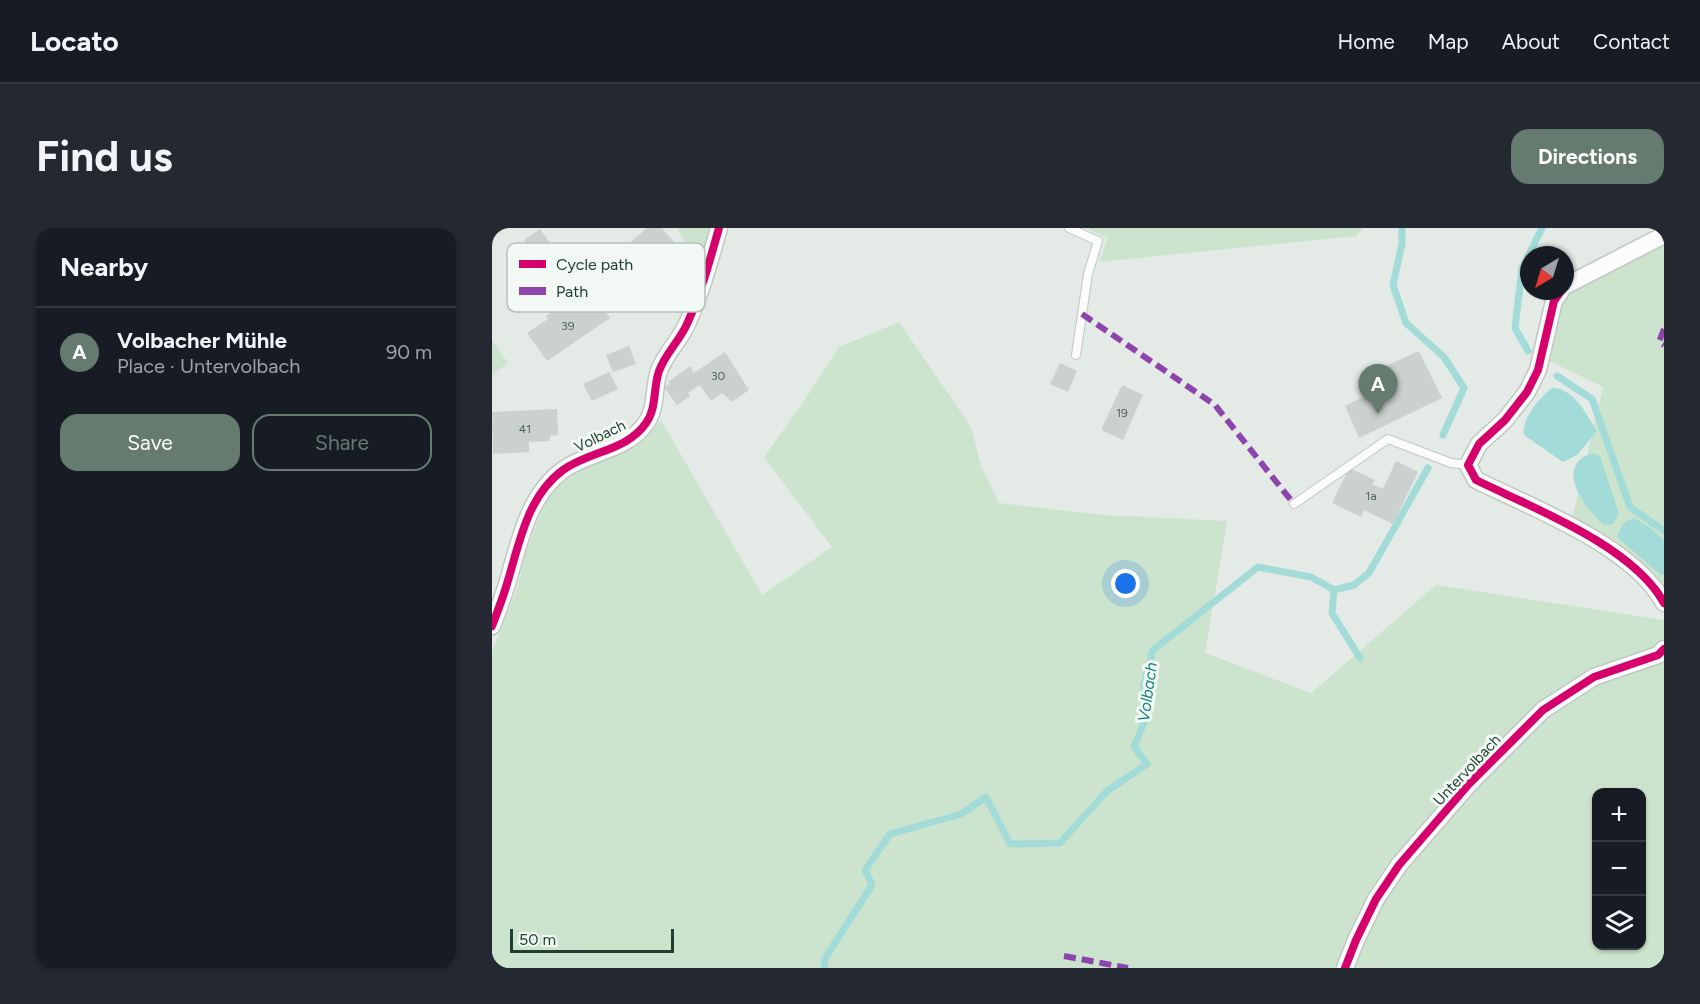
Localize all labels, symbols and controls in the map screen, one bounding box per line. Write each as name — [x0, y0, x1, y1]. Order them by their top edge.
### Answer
text: Locato — [30, 24, 119, 58]
text: Home — [1338, 29, 1395, 54]
text: Map — [1428, 29, 1469, 54]
text: About — [1502, 29, 1560, 54]
text: Contact — [1593, 29, 1670, 54]
button: Directions — [1511, 129, 1664, 184]
text: Find us — [36, 131, 173, 182]
legend — [507, 243, 705, 312]
north arrow — [1520, 246, 1574, 300]
text: Nearby — [60, 251, 148, 283]
text: Cycle path — [556, 255, 633, 274]
text: Path — [556, 282, 588, 301]
house number: 39 — [561, 319, 575, 333]
text: Volbacher Mühle — [117, 327, 287, 354]
text: A — [72, 340, 87, 364]
text: 90 m — [386, 340, 432, 364]
text: Place · Untervolbach — [117, 354, 300, 378]
pin: A — [1358, 364, 1398, 414]
house number: 30 — [711, 369, 725, 383]
house number: 19 — [1116, 406, 1128, 420]
button: Save — [60, 414, 240, 471]
button: Share — [252, 414, 432, 471]
street label: Volbach — [571, 416, 629, 456]
house number: 41 — [519, 422, 531, 436]
house number: 1a — [1365, 489, 1377, 503]
your location — [1111, 569, 1140, 598]
water label: Volbach — [1134, 661, 1161, 723]
street label: Untervolbach — [1430, 731, 1504, 809]
map controls — [1592, 788, 1646, 950]
button: + — [1592, 788, 1646, 842]
button: − — [1592, 842, 1646, 896]
button: layers — [1592, 896, 1646, 950]
scale bar — [510, 926, 674, 954]
text: 50 m — [519, 930, 556, 949]

